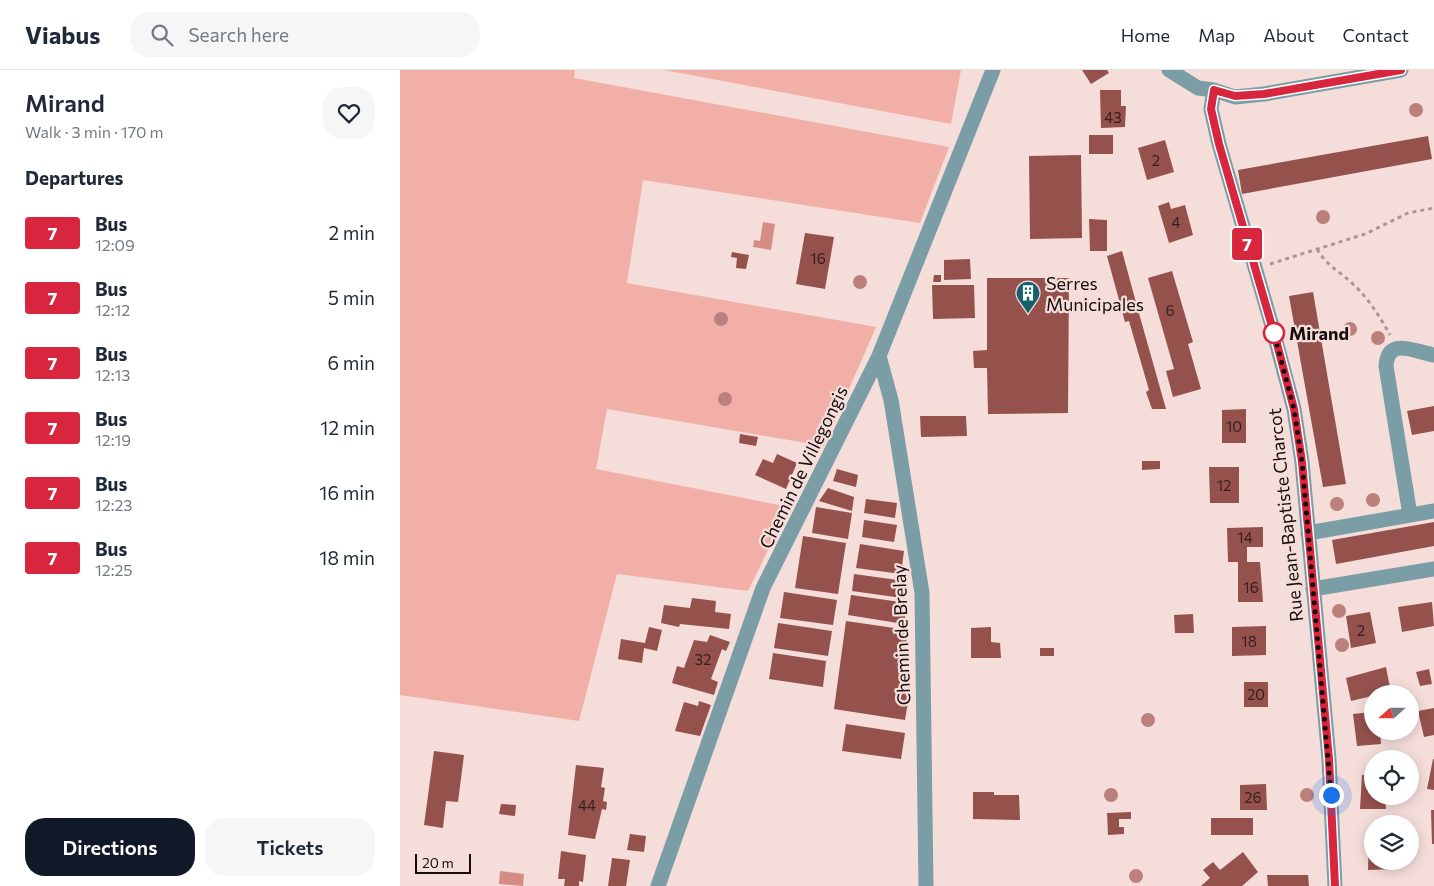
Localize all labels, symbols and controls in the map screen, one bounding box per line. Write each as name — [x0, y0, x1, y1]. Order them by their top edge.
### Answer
search box — [130, 12, 480, 57]
text: Viabus — [25, 20, 100, 49]
icon: search — [148, 21, 176, 49]
text: Search here — [188, 23, 289, 46]
text: Home — [1121, 24, 1170, 46]
text: Map — [1198, 24, 1235, 46]
text: About — [1263, 24, 1315, 46]
text: Contact — [1343, 24, 1409, 46]
button: heart — [323, 87, 375, 139]
text: Mirand — [25, 88, 105, 117]
house number: 43 — [1104, 108, 1122, 126]
text: Walk · 3 min · 170 m — [25, 122, 164, 141]
house number: 2 — [1152, 151, 1160, 169]
text: Departures — [25, 166, 123, 189]
text: Bus — [95, 212, 127, 235]
house number: 4 — [1172, 213, 1181, 231]
text: 2 min — [328, 221, 375, 244]
text: 7 — [48, 222, 57, 244]
line badge: 7 — [1231, 228, 1263, 260]
text: 7 — [1242, 233, 1252, 255]
text: 12:09 — [95, 235, 135, 254]
house number: 16 — [810, 249, 826, 267]
place label: Serres Municipales — [1046, 272, 1144, 315]
text: Bus — [95, 277, 127, 300]
building icon: Serres Municipales — [1015, 280, 1041, 314]
text: 5 min — [328, 286, 375, 309]
text: 7 — [48, 287, 57, 309]
text: 12:12 — [95, 300, 130, 319]
house number: 6 — [1165, 301, 1175, 319]
marker: Mirand — [1263, 322, 1285, 344]
place label: Mirand — [1289, 322, 1349, 344]
text: Bus — [95, 342, 127, 365]
text: 6 min — [327, 351, 375, 374]
text: 7 — [48, 352, 57, 374]
text: 12:13 — [95, 365, 130, 384]
street label: Chemin de Villegongis — [754, 382, 852, 552]
text: Bus — [95, 407, 127, 430]
street label: Rue Jean-Baptiste Charcot — [1263, 407, 1307, 623]
text: 12 min — [320, 416, 375, 439]
text: 7 — [48, 417, 57, 439]
house number: 10 — [1226, 417, 1242, 435]
text: 12:19 — [95, 430, 131, 449]
text: Bus — [95, 472, 127, 495]
house number: 12 — [1217, 476, 1231, 494]
text: 16 min — [319, 481, 375, 504]
text: 7 — [48, 482, 57, 504]
text: 12:23 — [95, 495, 133, 514]
house number: 14 — [1237, 528, 1253, 546]
text: Bus — [95, 537, 127, 560]
text: 18 min — [319, 546, 375, 569]
text: 7 — [48, 547, 57, 569]
text: 12:25 — [95, 560, 133, 579]
street label: Chemin de Brelay — [888, 564, 914, 706]
house number: 16 — [1243, 578, 1259, 596]
house number: 2 — [1357, 621, 1365, 639]
house number: 18 — [1241, 632, 1257, 650]
house number: 32 — [695, 650, 711, 668]
house number: 20 — [1247, 685, 1265, 703]
north arrow — [1364, 685, 1419, 740]
map controls — [1364, 685, 1419, 870]
button: locate — [1364, 750, 1419, 805]
your location — [1319, 783, 1344, 808]
house number: 26 — [1244, 788, 1262, 806]
house number: 44 — [578, 796, 596, 814]
button: layers — [1364, 815, 1419, 870]
button: Directions — [25, 818, 195, 876]
button: Tickets — [205, 818, 375, 876]
scale bar — [415, 851, 471, 874]
text: 20 m — [422, 854, 454, 871]

